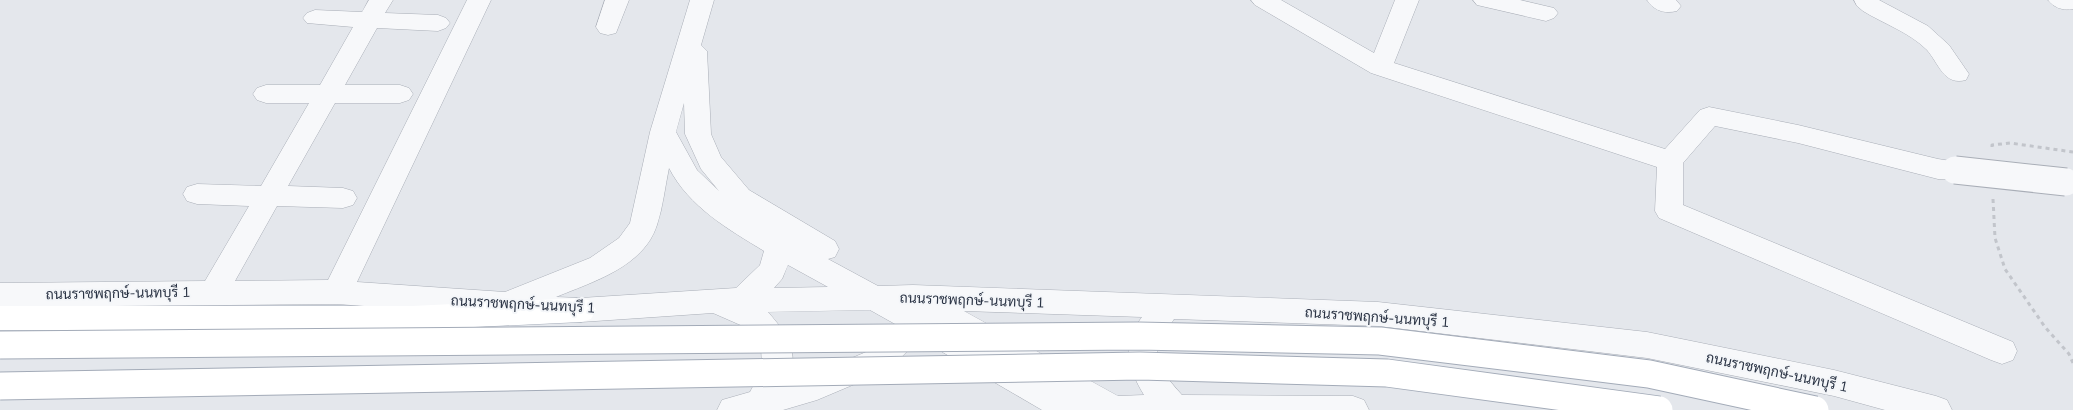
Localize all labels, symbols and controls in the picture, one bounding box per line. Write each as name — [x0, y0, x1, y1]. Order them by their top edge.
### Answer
street label: ถนนราชพฤกษ์-นนทบุรี 1 — [46, 283, 190, 304]
street label: ถนนราชพฤกษ์-นนทบุรี 1 — [899, 288, 1045, 313]
street label: ถนนราชพฤกษ์-นนทบุรี 1 — [450, 291, 596, 318]
street label: ถนนราชพฤกษ์-นนทบุรี 1 — [1304, 303, 1450, 332]
street label: ถนนราชพฤกษ์-นนทบุรี 1 — [1704, 348, 1850, 397]

